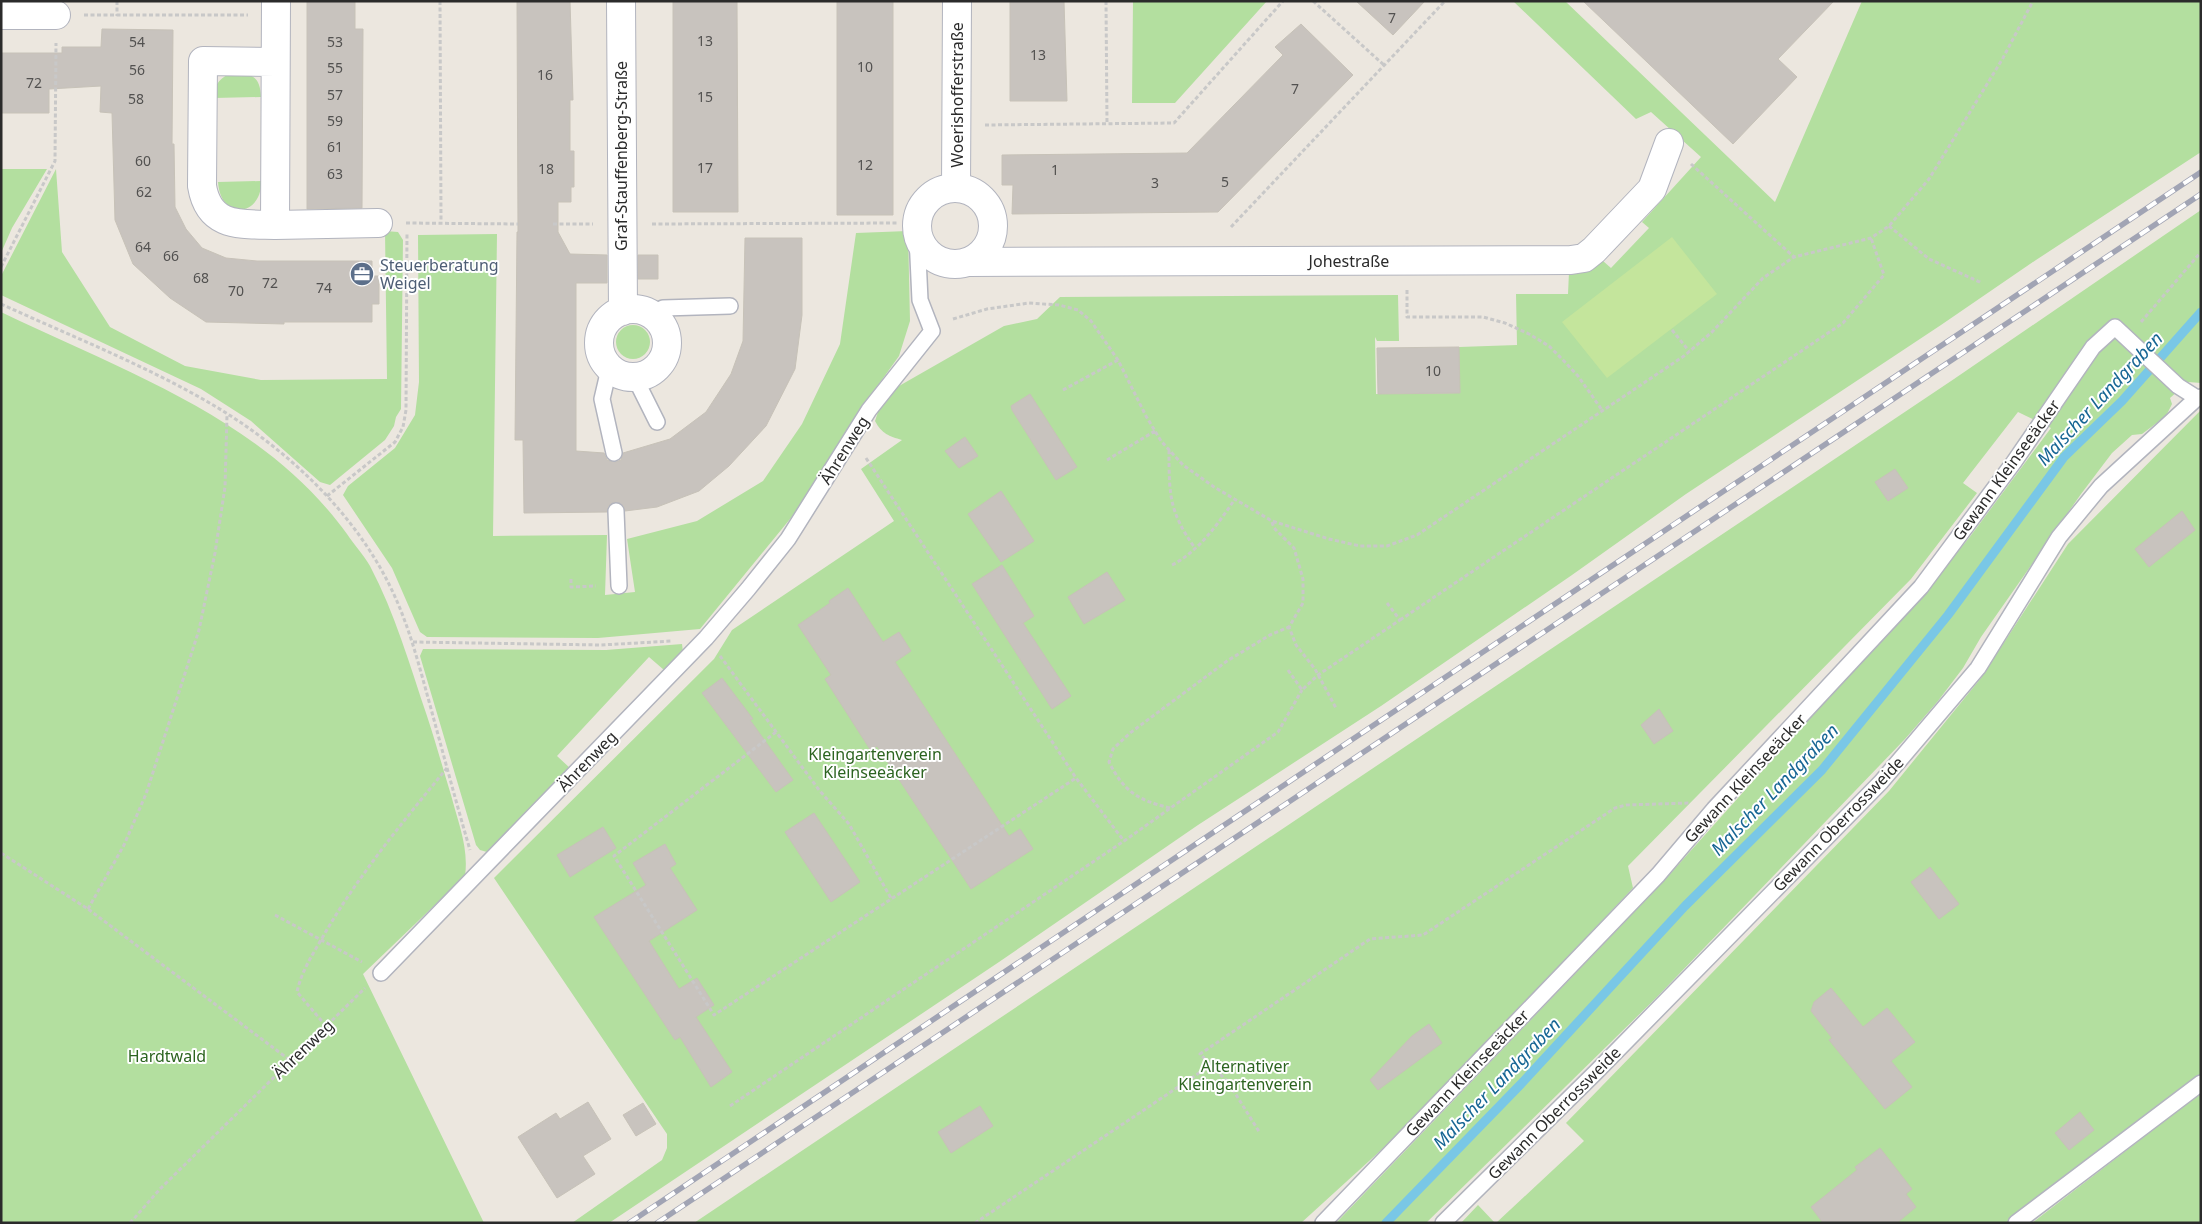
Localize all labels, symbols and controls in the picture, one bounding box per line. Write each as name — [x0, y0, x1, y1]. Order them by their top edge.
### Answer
house number: 7 — [1388, 8, 1396, 27]
street label: Woerishofferstraße — [946, 22, 968, 168]
house number: 13 — [697, 31, 713, 50]
house number: 54 — [129, 32, 145, 51]
house number: 53 — [327, 32, 343, 51]
house number: 13 — [1030, 45, 1046, 64]
house number: 10 — [857, 57, 873, 76]
house number: 55 — [327, 58, 343, 77]
house number: 56 — [129, 60, 145, 79]
street label: Graf-Stauffenberg-Straße — [610, 61, 632, 251]
house number: 16 — [537, 65, 553, 84]
house number: 72 — [26, 73, 42, 92]
house number: 7 — [1291, 79, 1299, 98]
house number: 57 — [327, 85, 343, 104]
house number: 15 — [697, 87, 713, 106]
house number: 58 — [128, 89, 144, 108]
house number: 59 — [327, 111, 343, 130]
house number: 61 — [327, 137, 343, 156]
house number: 60 — [135, 151, 151, 170]
house number: 12 — [857, 155, 873, 174]
house number: 17 — [697, 158, 713, 177]
house number: 18 — [538, 159, 554, 178]
house number: 1 — [1051, 160, 1059, 179]
house number: 63 — [327, 164, 343, 183]
house number: 5 — [1221, 172, 1229, 191]
house number: 3 — [1151, 173, 1159, 192]
house number: 62 — [136, 182, 152, 201]
house number: 64 — [135, 237, 151, 256]
house number: 66 — [163, 246, 179, 265]
street label: Johestraße — [1307, 250, 1389, 272]
place label: Steuerberatung Weigel — [380, 254, 499, 294]
office icon: Steuerberatung Weigel — [349, 261, 375, 287]
house number: 68 — [193, 268, 209, 287]
house number: 72 — [262, 273, 278, 292]
house number: 74 — [316, 278, 332, 297]
house number: 70 — [228, 281, 244, 300]
water label: Malscher Landgraben — [2031, 326, 2167, 470]
house number: 10 — [1425, 361, 1441, 380]
street label: Gewann Kleinseeäcker — [1947, 395, 2065, 545]
street label: Ährenweg — [814, 412, 874, 488]
street label: Gewann Kleinseeäcker — [1679, 708, 1811, 847]
water label: Malscher Landgraben — [1705, 718, 1843, 860]
street label: Ährenweg — [552, 726, 622, 796]
park label: Kleingartenverein Kleinseeäcker — [808, 743, 942, 783]
street label: Gewann Oberrossweide — [1768, 752, 1908, 896]
street label: Gewann Kleinseeäcker — [1400, 1004, 1534, 1142]
water label: Malscher Landgraben — [1427, 1012, 1565, 1154]
street label: Ährenweg — [268, 1014, 338, 1084]
street label: Gewann Oberrossweide — [1483, 1042, 1625, 1184]
park label: Hardtwald — [128, 1045, 206, 1067]
park label: Alternativer Kleingartenverein — [1178, 1055, 1312, 1095]

